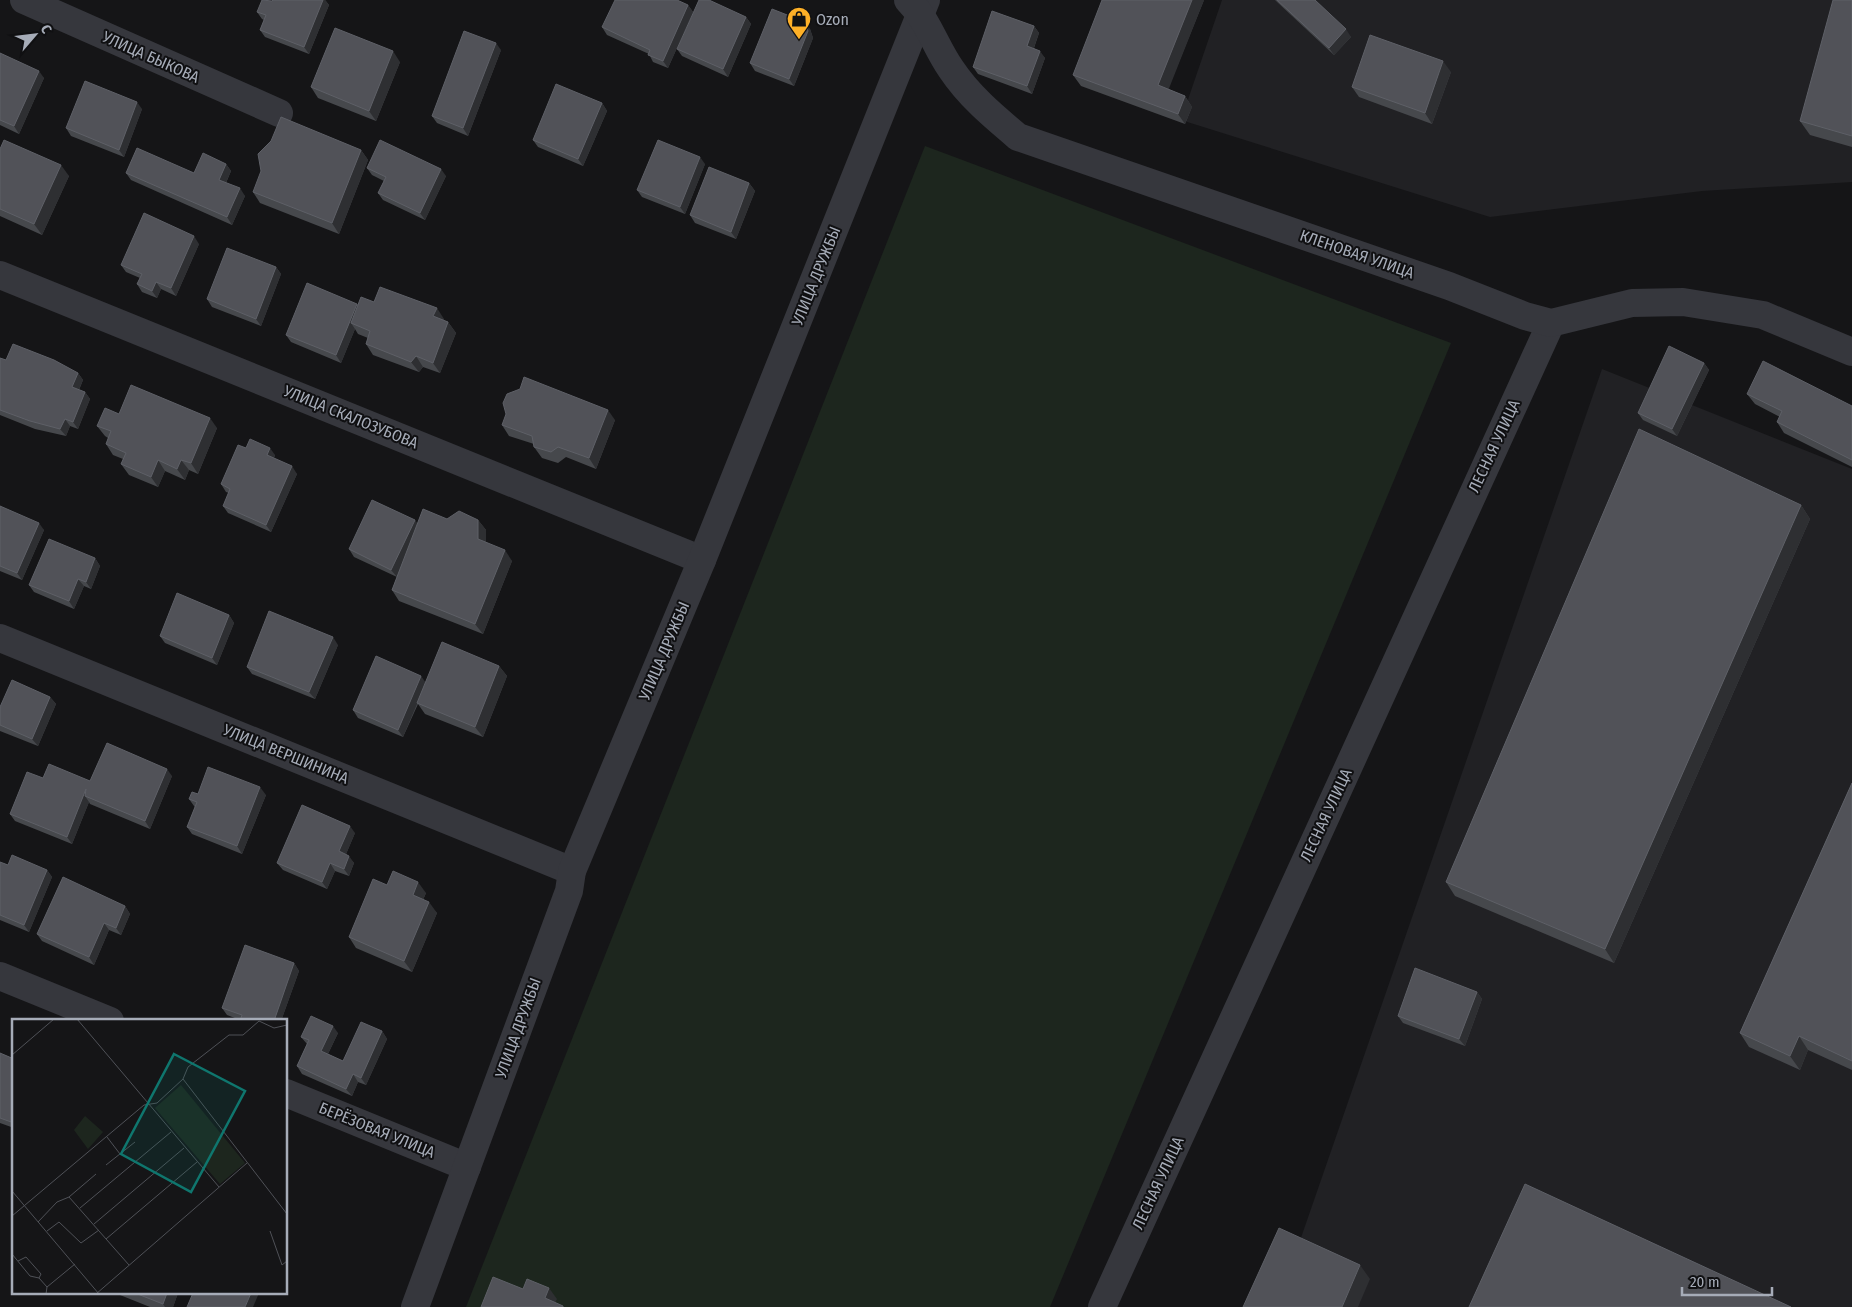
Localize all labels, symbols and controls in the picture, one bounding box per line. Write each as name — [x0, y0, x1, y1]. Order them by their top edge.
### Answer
shop icon: Ozon — [786, 6, 812, 40]
north arrow — [10, 10, 60, 60]
place label: Ozon — [816, 10, 849, 29]
text: С — [37, 22, 56, 37]
street label: УЛИЦА БЫКОВА — [99, 27, 203, 87]
street label: УЛИЦА ДРУЖБЫ — [787, 224, 845, 329]
street label: КЛЕНОВАЯ УЛИЦА — [1297, 226, 1417, 283]
street label: УЛИЦА СКАЛОЗУБОВА — [280, 381, 421, 453]
street label: ЛЕСНАЯ УЛИЦА — [1464, 396, 1524, 495]
street label: УЛИЦА ДРУЖБЫ — [634, 599, 693, 704]
street label: УЛИЦА ВЕРШИНИНА — [220, 720, 352, 788]
street label: ЛЕСНАЯ УЛИЦА — [1296, 765, 1356, 864]
street label: УЛИЦА ДРУЖБЫ — [491, 975, 545, 1082]
inset map — [12, 1019, 288, 1294]
street label: БЕРЁЗОВАЯ УЛИЦА — [316, 1098, 438, 1162]
street label: ЛЕСНАЯ УЛИЦА — [1128, 1133, 1188, 1232]
scale bar — [1682, 1264, 1772, 1296]
text: 20 m — [1690, 1273, 1720, 1291]

